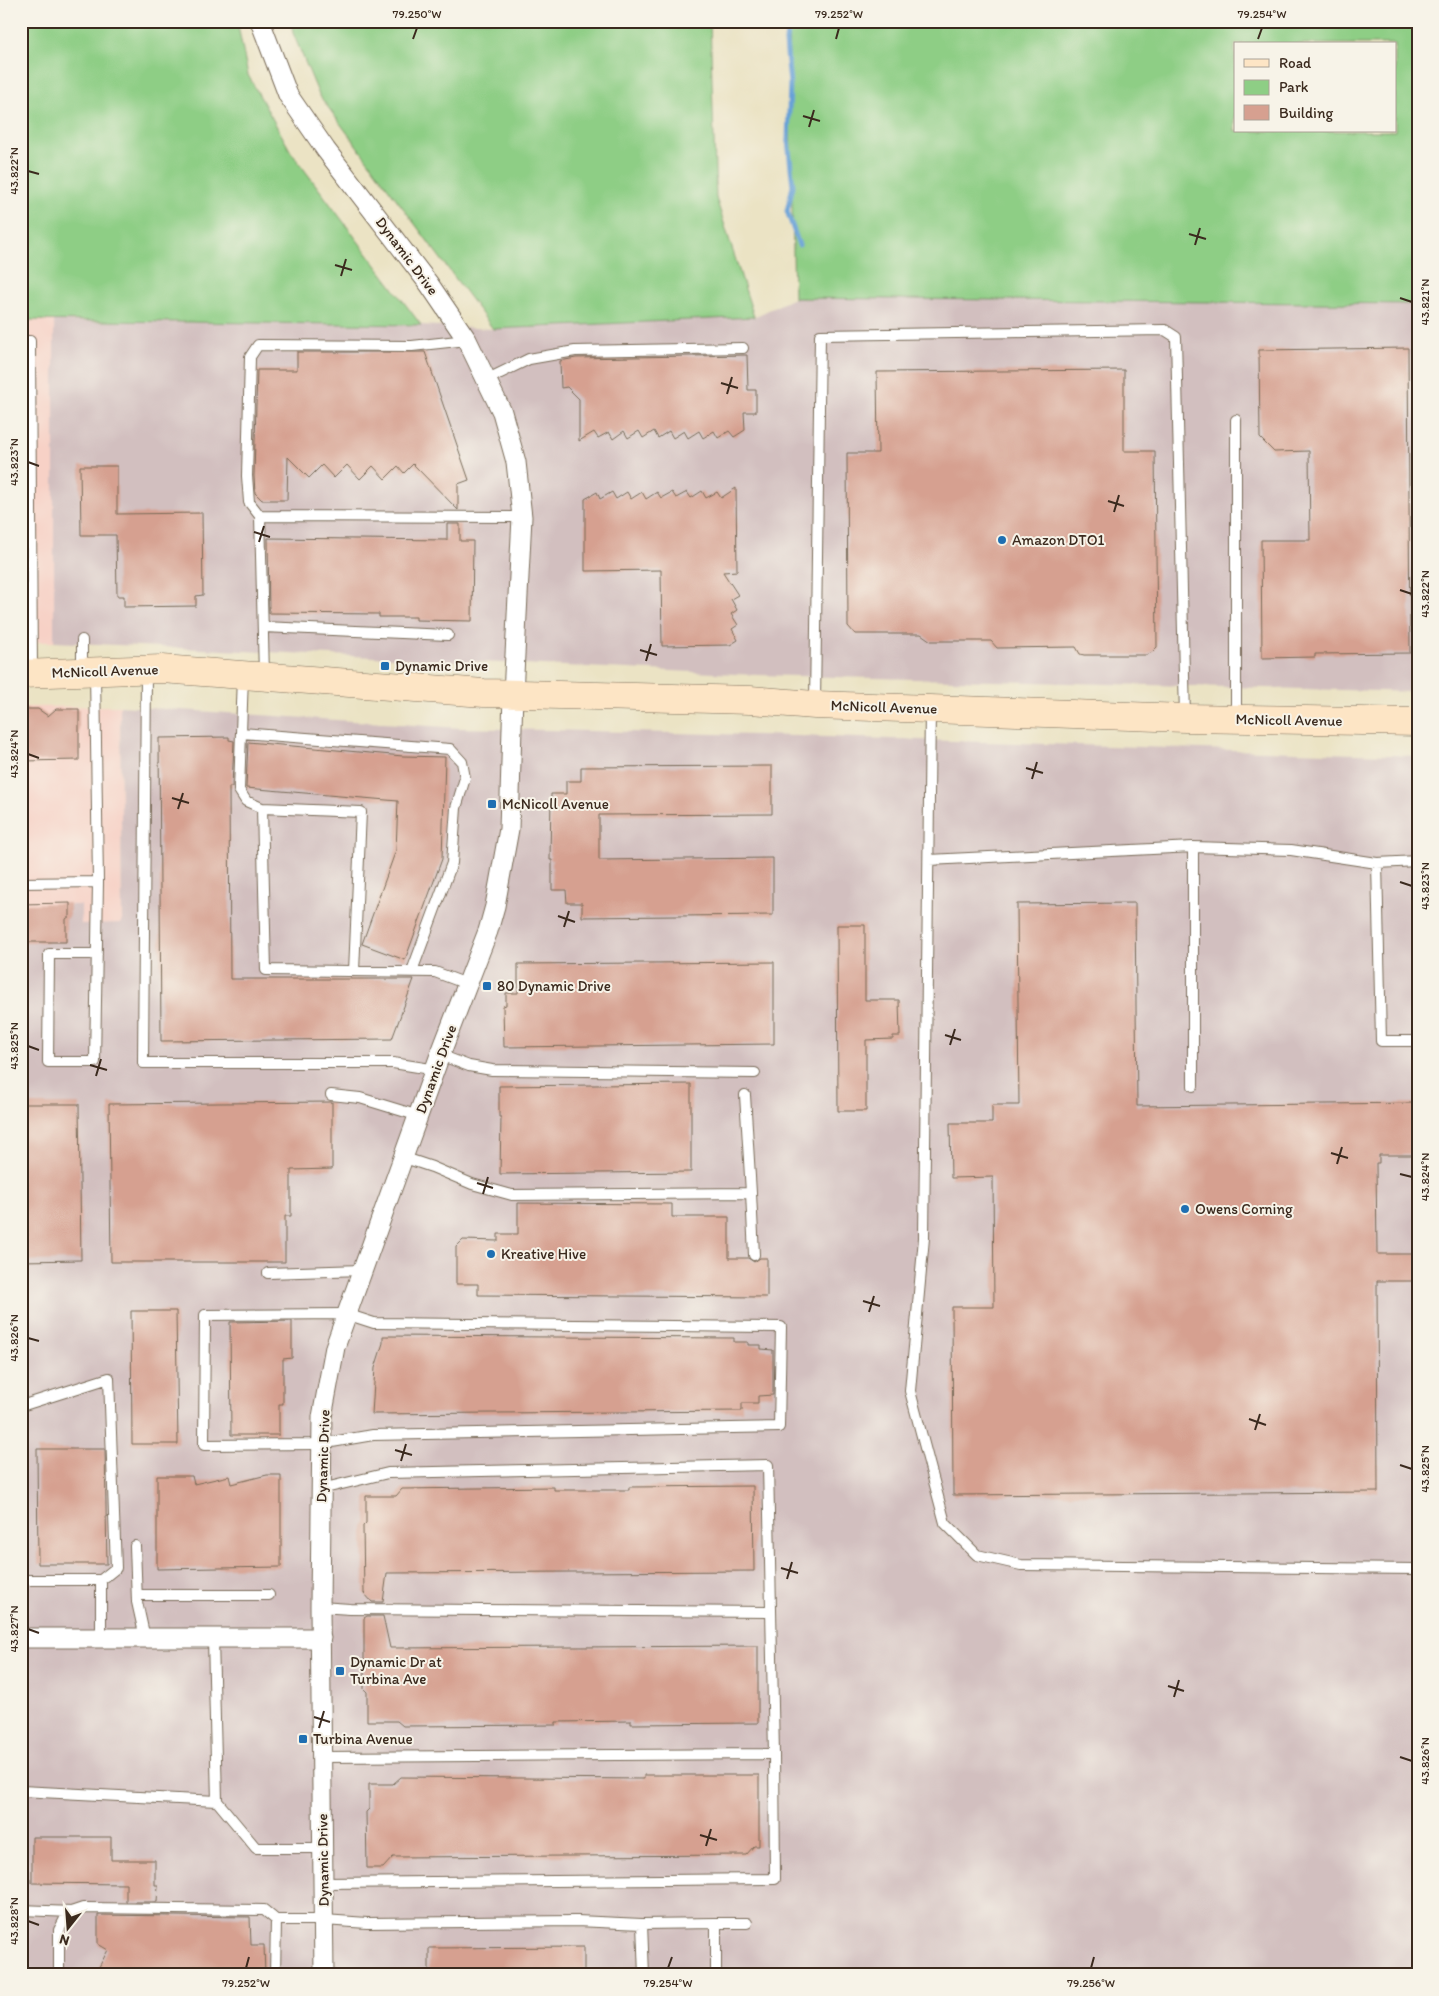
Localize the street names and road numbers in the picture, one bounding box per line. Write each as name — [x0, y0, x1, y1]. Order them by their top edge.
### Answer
street label: Dynamic Drive — [372, 213, 442, 299]
street label: McNicoll Avenue — [51, 660, 159, 682]
street label: McNicoll Avenue — [830, 696, 938, 718]
street label: McNicoll Avenue — [1235, 710, 1343, 730]
street label: Dynamic Drive — [412, 1022, 460, 1116]
street label: Dynamic Drive — [312, 1409, 334, 1503]
street label: Dynamic Drive — [313, 1813, 333, 1907]

